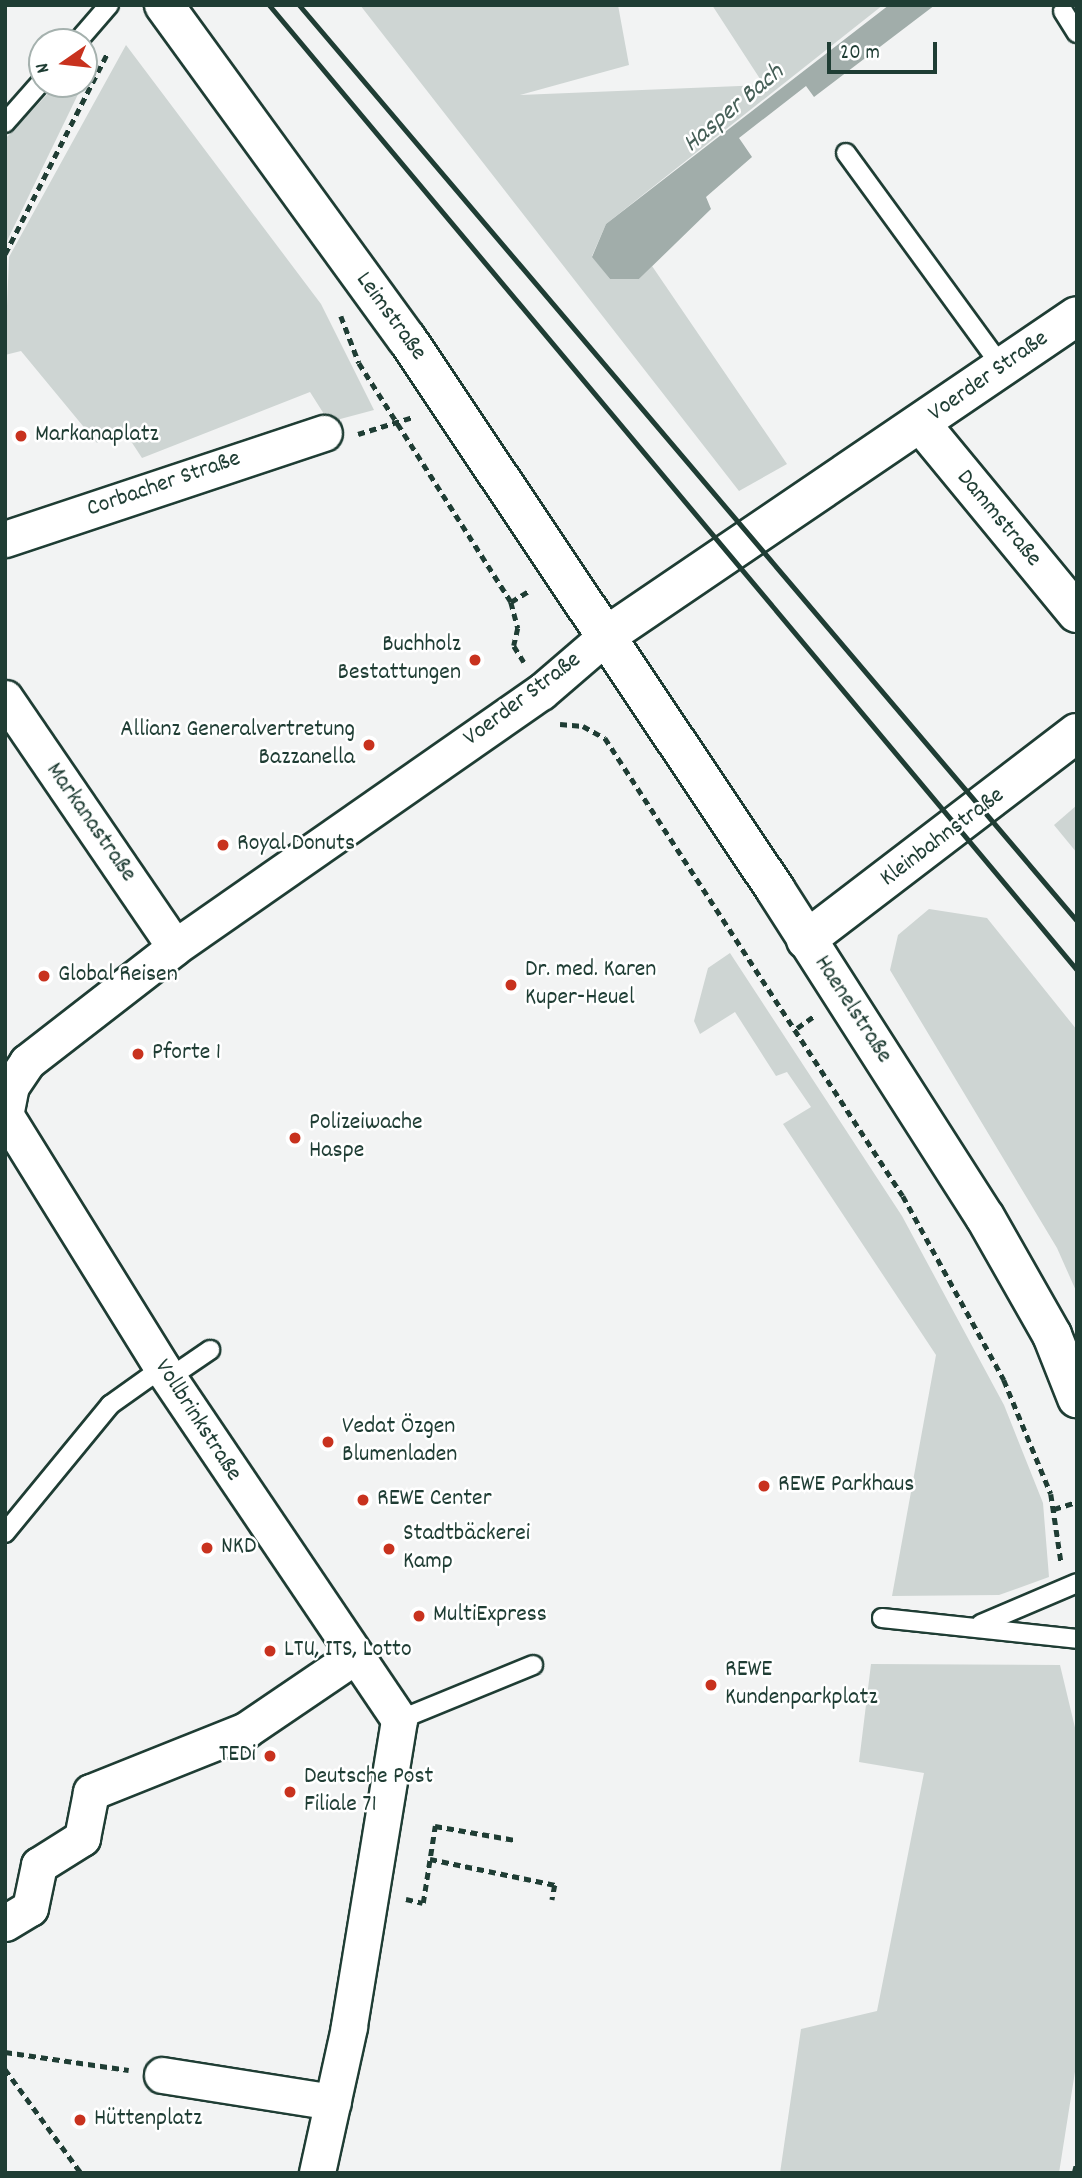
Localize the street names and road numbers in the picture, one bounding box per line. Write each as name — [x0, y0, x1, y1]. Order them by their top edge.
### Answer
street label: Leimstraße — [348, 267, 432, 367]
street label: Voerder Straße — [924, 325, 1054, 429]
street label: Corbacher Straße — [84, 445, 244, 525]
street label: Dammstraße — [949, 465, 1047, 573]
street label: Voerder Straße — [459, 647, 587, 753]
street label: Markanastraße — [38, 758, 142, 888]
street label: Kleinbahnstraße — [875, 782, 1011, 894]
street label: Haenelstraße — [807, 951, 897, 1069]
street label: Vollbrinkstraße — [147, 1355, 247, 1487]

